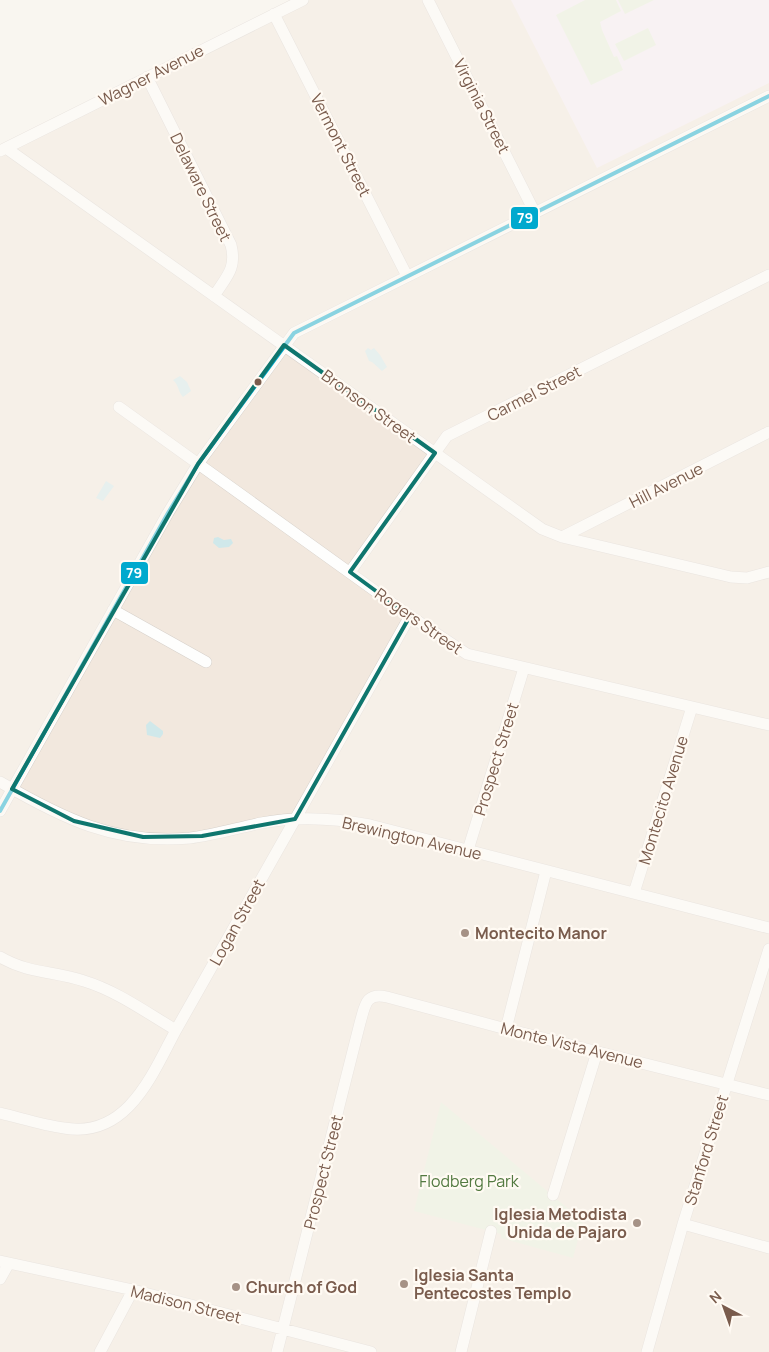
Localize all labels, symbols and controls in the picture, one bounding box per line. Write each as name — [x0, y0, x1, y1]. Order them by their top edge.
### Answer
street label: Wagner Avenue — [95, 39, 207, 111]
street label: Virginia Street — [449, 55, 515, 157]
street label: Vermont Street — [306, 90, 376, 200]
street label: Delaware Street — [165, 129, 237, 245]
line badge: 79 — [510, 206, 539, 230]
text: 79 — [517, 208, 533, 227]
street label: Carmel Street — [483, 360, 585, 426]
street label: Bronson Street — [317, 364, 421, 448]
unlabelled marker — [253, 377, 263, 387]
street label: Hill Avenue — [625, 457, 707, 513]
line badge: 79 — [120, 561, 149, 585]
text: 79 — [126, 563, 142, 582]
street label: Rogers Street — [371, 583, 467, 659]
street label: Prospect Street — [468, 700, 524, 818]
street label: Montecito Avenue — [633, 733, 693, 867]
street label: Brewington Avenue — [340, 811, 484, 865]
street label: Logan Street — [204, 875, 270, 969]
place label: Montecito Manor — [475, 922, 607, 944]
marker: Montecito Manor — [459, 927, 471, 939]
street label: Monte Vista Avenue — [499, 1017, 645, 1073]
street label: Stanford Street — [679, 1092, 733, 1208]
street label: Prospect Street — [298, 1112, 348, 1232]
park label: Flodberg Park — [419, 1170, 520, 1192]
place label: Iglesia Metodista Unida de Pajaro — [494, 1203, 627, 1243]
marker: Iglesia Metodista Unida de Pajaro — [631, 1217, 643, 1229]
place label: Iglesia Santa Pentecostes Templo — [414, 1264, 571, 1304]
place label: Church of God — [246, 1276, 357, 1298]
marker: Iglesia Santa Pentecostes Templo — [398, 1278, 410, 1290]
street label: Madison Street — [128, 1280, 244, 1328]
marker: Church of God — [230, 1281, 242, 1293]
north arrow — [699, 1282, 749, 1332]
text: N — [705, 1286, 725, 1307]

